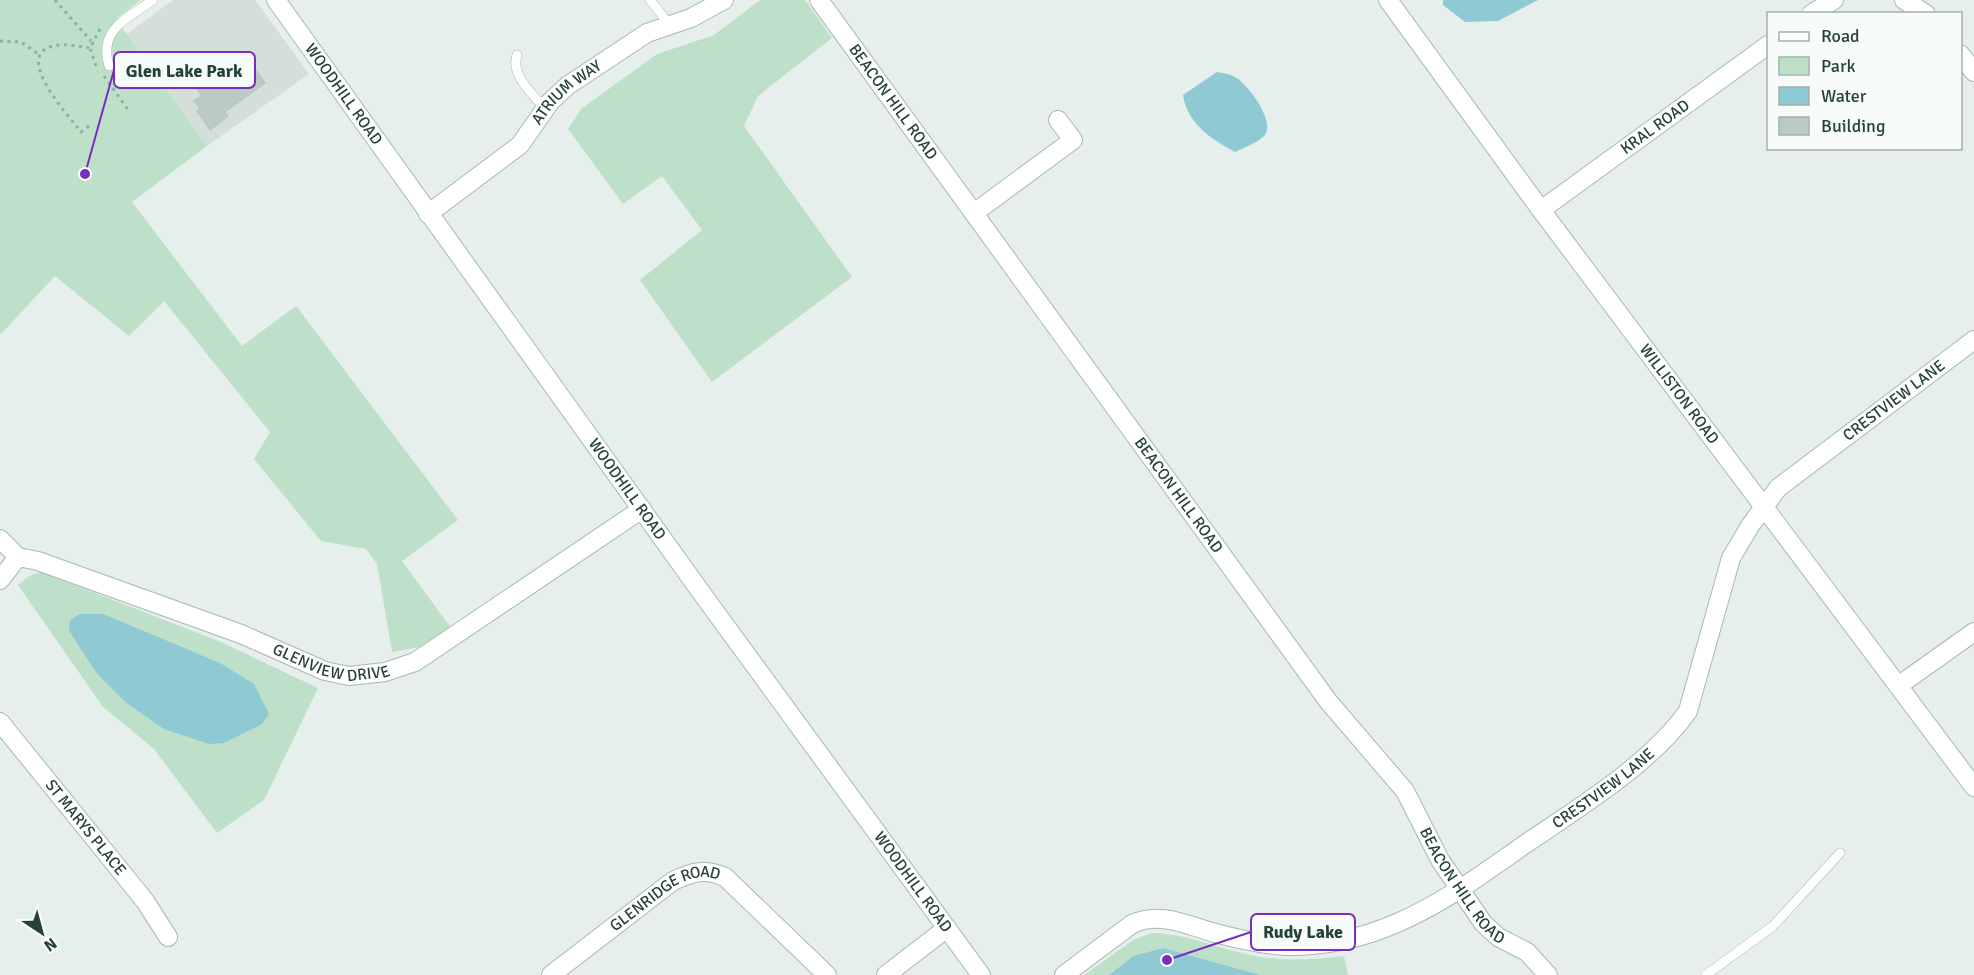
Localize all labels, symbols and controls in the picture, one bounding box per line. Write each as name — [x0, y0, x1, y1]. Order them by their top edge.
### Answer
legend — [1767, 12, 1962, 150]
text: Road — [1821, 25, 1860, 47]
street label: WOODHILL ROAD — [300, 40, 387, 149]
street label: BEACON HILL ROAD — [844, 40, 942, 164]
callout: Glen Lake Park — [114, 52, 255, 88]
text: Park — [1821, 55, 1856, 77]
street label: ATRIUM WAY — [527, 56, 605, 129]
text: Glen Lake Park — [126, 60, 243, 82]
text: Water — [1821, 85, 1867, 107]
street label: KRAL ROAD — [1617, 95, 1694, 159]
text: Building — [1821, 115, 1885, 137]
street label: WILLISTON ROAD — [1635, 340, 1723, 448]
street label: CRESTVIEW LANE — [1839, 356, 1949, 445]
street label: BEACON HILL ROAD — [1130, 433, 1227, 557]
street label: WOODHILL ROAD — [584, 434, 670, 544]
street label: GLENVIEW DRIVE — [270, 639, 393, 686]
street label: CRESTVIEW LANE — [1548, 744, 1659, 833]
street label: ST MARYS PLACE — [41, 776, 130, 880]
street label: BEACON HILL ROAD — [1415, 824, 1508, 949]
street label: WOODHILL ROAD — [869, 828, 957, 936]
street label: GLENRIDGE ROAD — [606, 862, 723, 936]
north arrow — [12, 903, 72, 963]
callout: Rudy Lake — [1251, 914, 1355, 950]
text: Rudy Lake — [1263, 921, 1343, 943]
text: N — [40, 933, 61, 956]

